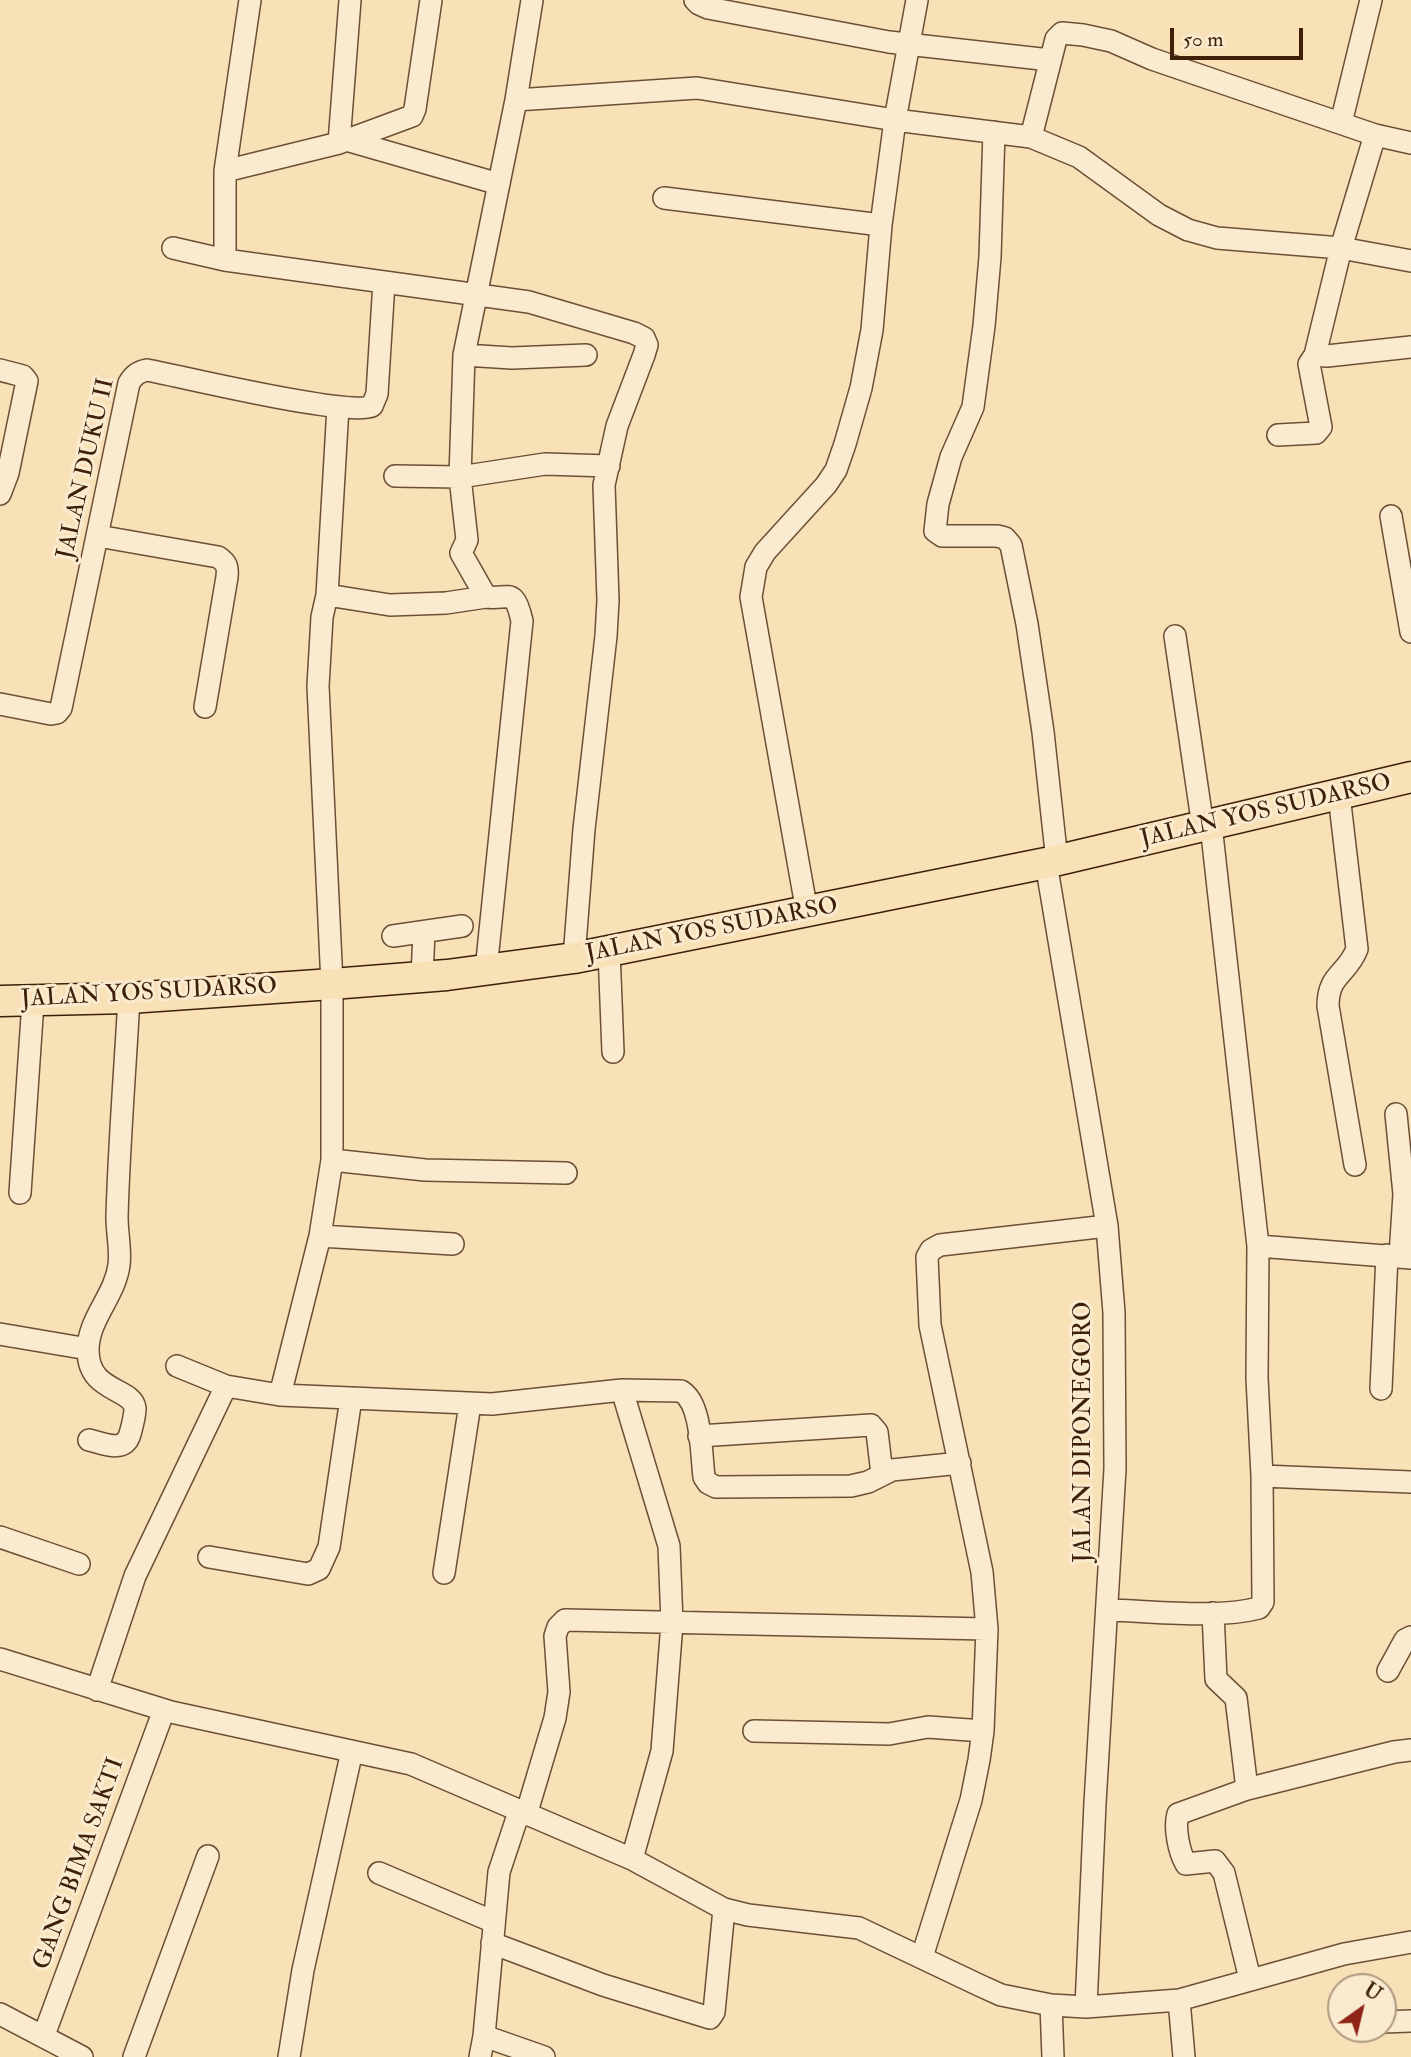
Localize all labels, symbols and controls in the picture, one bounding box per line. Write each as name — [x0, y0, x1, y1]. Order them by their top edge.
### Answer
scale bar — [1173, 14, 1306, 58]
text: 50 m — [1183, 26, 1224, 53]
street label: JALAN DUKU II — [52, 376, 122, 562]
street label: JALAN YOS SUDARSO — [1138, 769, 1394, 855]
street label: JALAN YOS SUDARSO — [584, 892, 840, 970]
street label: JALAN YOS SUDARSO — [20, 973, 278, 1015]
street label: JALAN DIPONEGORO — [1071, 1301, 1099, 1563]
street label: GANG BIMA SAKTI — [28, 1754, 132, 1974]
north arrow — [1327, 1973, 1397, 2043]
text: U — [1359, 1978, 1386, 2007]

